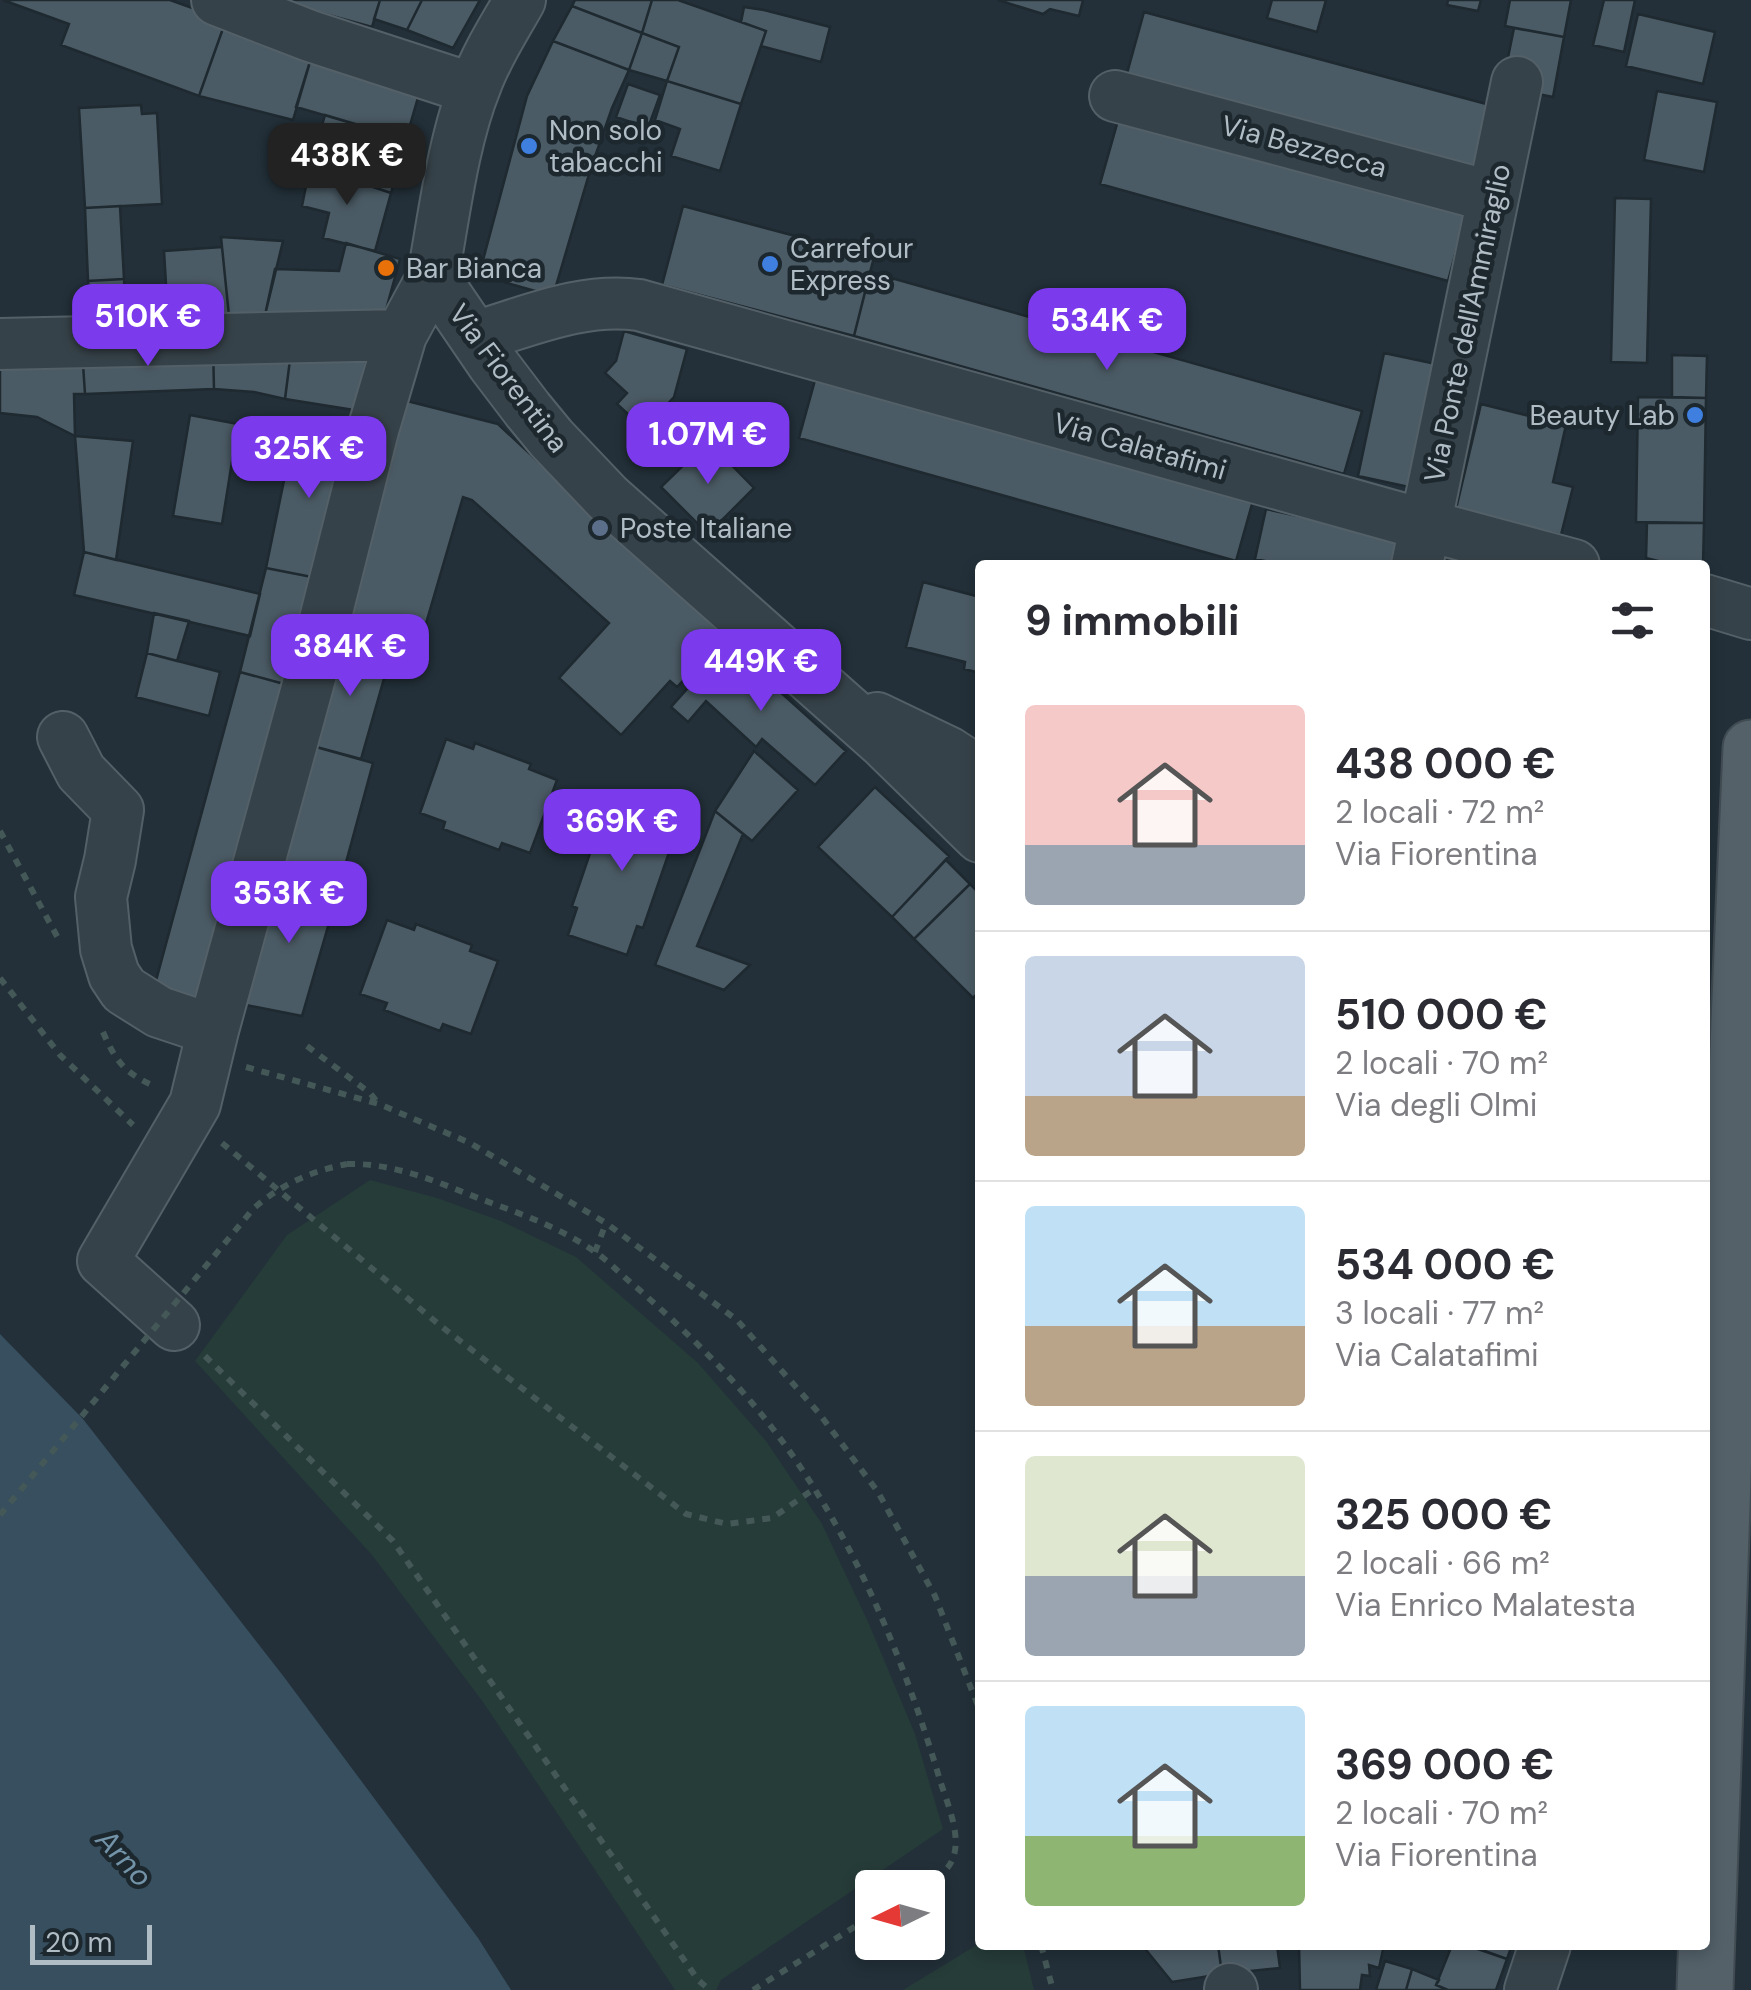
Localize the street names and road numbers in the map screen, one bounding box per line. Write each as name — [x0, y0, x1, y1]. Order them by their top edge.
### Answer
street label: Via Bezzecca — [1217, 107, 1391, 186]
street label: Via Ponte dell'Ammiraglio — [1416, 160, 1519, 486]
street label: Via Fiorentina — [440, 296, 577, 460]
street label: Via Calatafimi — [1049, 404, 1231, 489]

